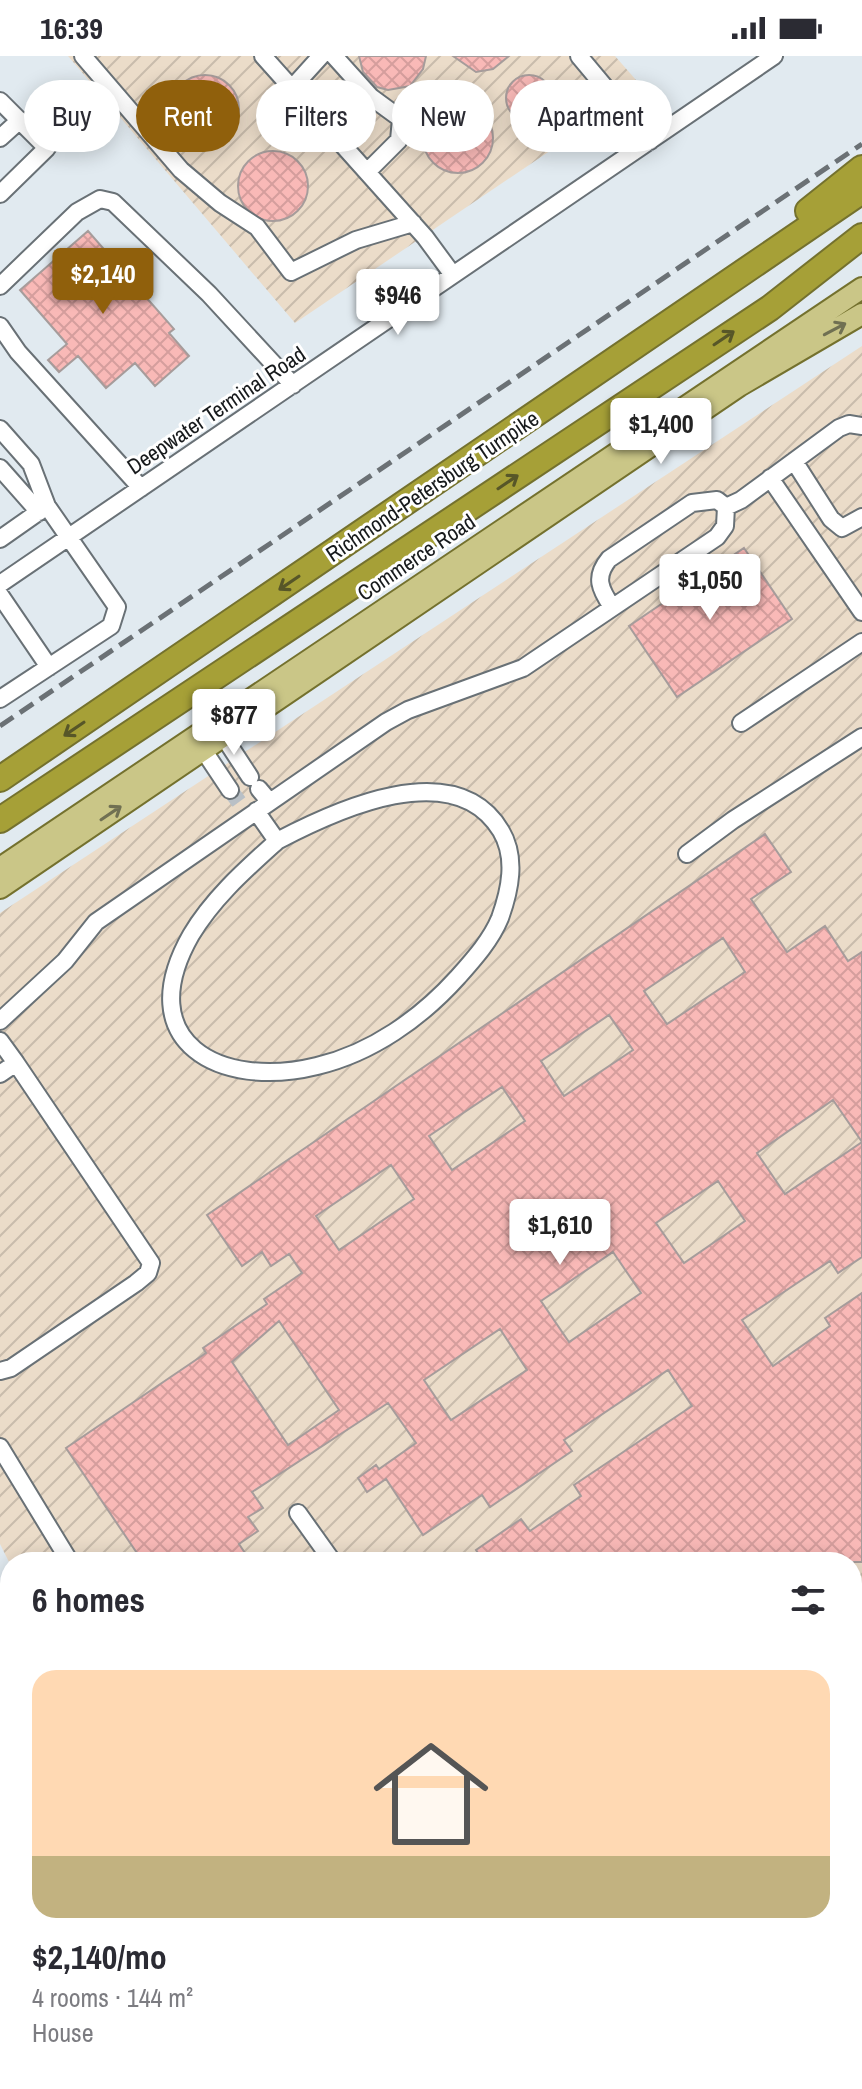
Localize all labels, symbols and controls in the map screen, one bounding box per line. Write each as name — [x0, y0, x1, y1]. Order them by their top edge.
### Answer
text: 16:39 — [40, 8, 103, 48]
chip: Buy — [24, 80, 120, 152]
chip: Rent — [136, 80, 240, 152]
chip: Filters — [256, 80, 376, 152]
chip: New — [392, 80, 494, 152]
chip: Apartment — [510, 80, 672, 152]
pin: $2,140 — [38, 248, 168, 316]
text: $2,140 — [70, 256, 136, 291]
pin: $946 — [351, 269, 445, 337]
text: $946 — [374, 277, 422, 312]
one-way arrow — [822, 320, 846, 336]
one-way arrow — [713, 330, 735, 346]
street label: Deepwater Terminal Road — [121, 339, 311, 481]
pin: $1,400 — [596, 398, 726, 466]
street label: Richmond-Petersburg Turnpike — [320, 403, 544, 569]
text: $1,400 — [628, 406, 694, 441]
one-way arrow — [496, 474, 518, 490]
street label: Commerce Road — [351, 506, 481, 608]
pin: $1,050 — [645, 554, 775, 622]
text: $1,050 — [677, 562, 743, 597]
one-way arrow — [279, 575, 301, 591]
pin: $877 — [187, 689, 281, 757]
text: $877 — [210, 697, 258, 732]
one-way arrow — [63, 721, 86, 737]
one-way arrow — [100, 805, 122, 821]
pin: $1,610 — [495, 1199, 625, 1267]
text: $1,610 — [527, 1207, 593, 1242]
text: 6 homes — [32, 1577, 145, 1623]
icon: filters — [786, 1578, 830, 1622]
icon: home — [359, 1722, 503, 1866]
text: $2,140/mo — [32, 1934, 167, 1980]
text: 4 rooms · 144 m² — [32, 1980, 193, 2015]
text: House — [32, 2015, 94, 2050]

